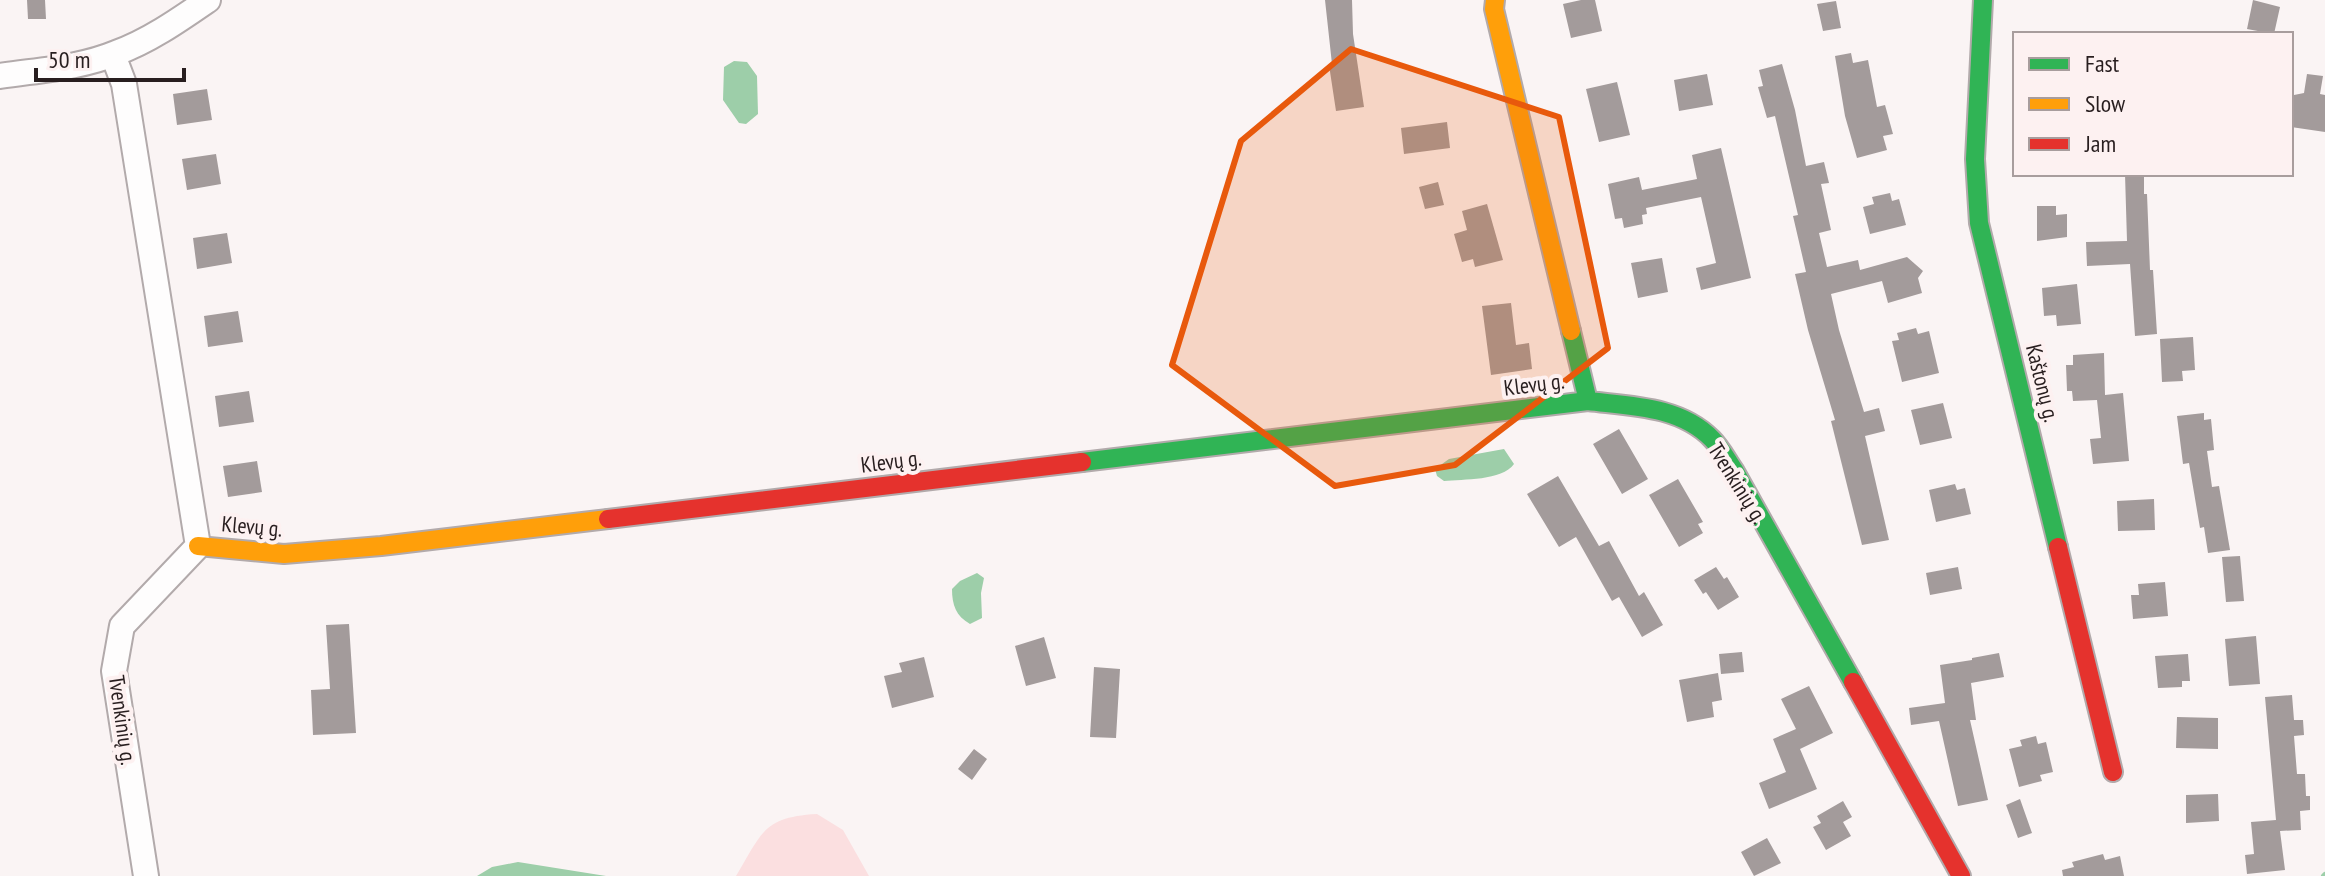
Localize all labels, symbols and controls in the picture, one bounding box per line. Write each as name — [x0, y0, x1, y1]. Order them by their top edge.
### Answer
scale bar — [36, 32, 184, 82]
legend — [2013, 32, 2293, 176]
text: 50 m — [48, 44, 90, 75]
text: Fast — [2085, 48, 2120, 79]
text: Slow — [2085, 88, 2126, 119]
text: Jam — [2084, 128, 2116, 159]
street label: Kaštonų g. — [2020, 341, 2066, 425]
street label: Klevų g. — [1502, 366, 1566, 402]
street label: Tvenkinių g. — [1702, 437, 1774, 529]
street label: Klevų g. — [859, 443, 923, 479]
street label: Klevų g. — [220, 509, 284, 543]
street label: Tvenkinių g. — [103, 673, 143, 767]

